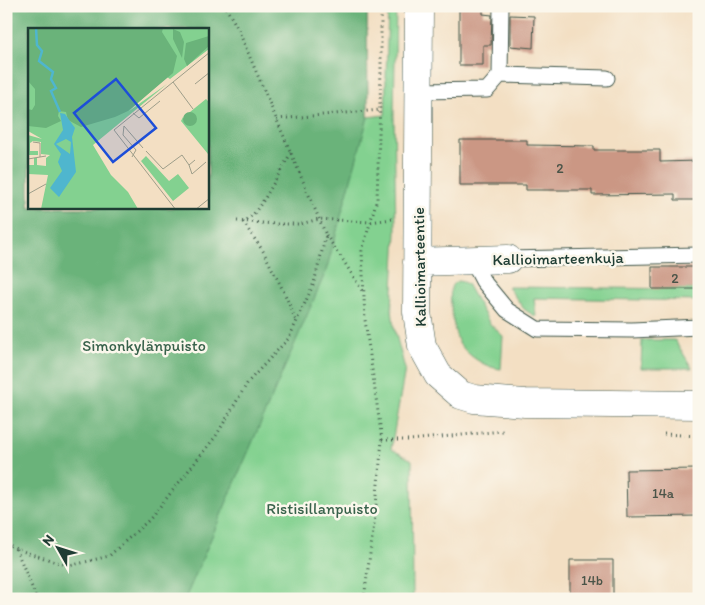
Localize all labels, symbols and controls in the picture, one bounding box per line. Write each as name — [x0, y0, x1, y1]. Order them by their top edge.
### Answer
inset map — [28, 28, 209, 209]
house number: 2 — [556, 160, 564, 177]
street label: Kallioimarteentie — [409, 207, 430, 327]
street label: Kallioimarteenkuja — [492, 248, 625, 269]
house number: 2 — [671, 270, 679, 287]
park label: Simonkylänpuisto — [82, 336, 206, 355]
house number: 14a — [652, 485, 675, 502]
park label: Ristisillanpuisto — [266, 499, 378, 518]
north arrow — [32, 522, 82, 572]
text: N — [39, 531, 58, 549]
house number: 14b — [581, 572, 603, 589]

